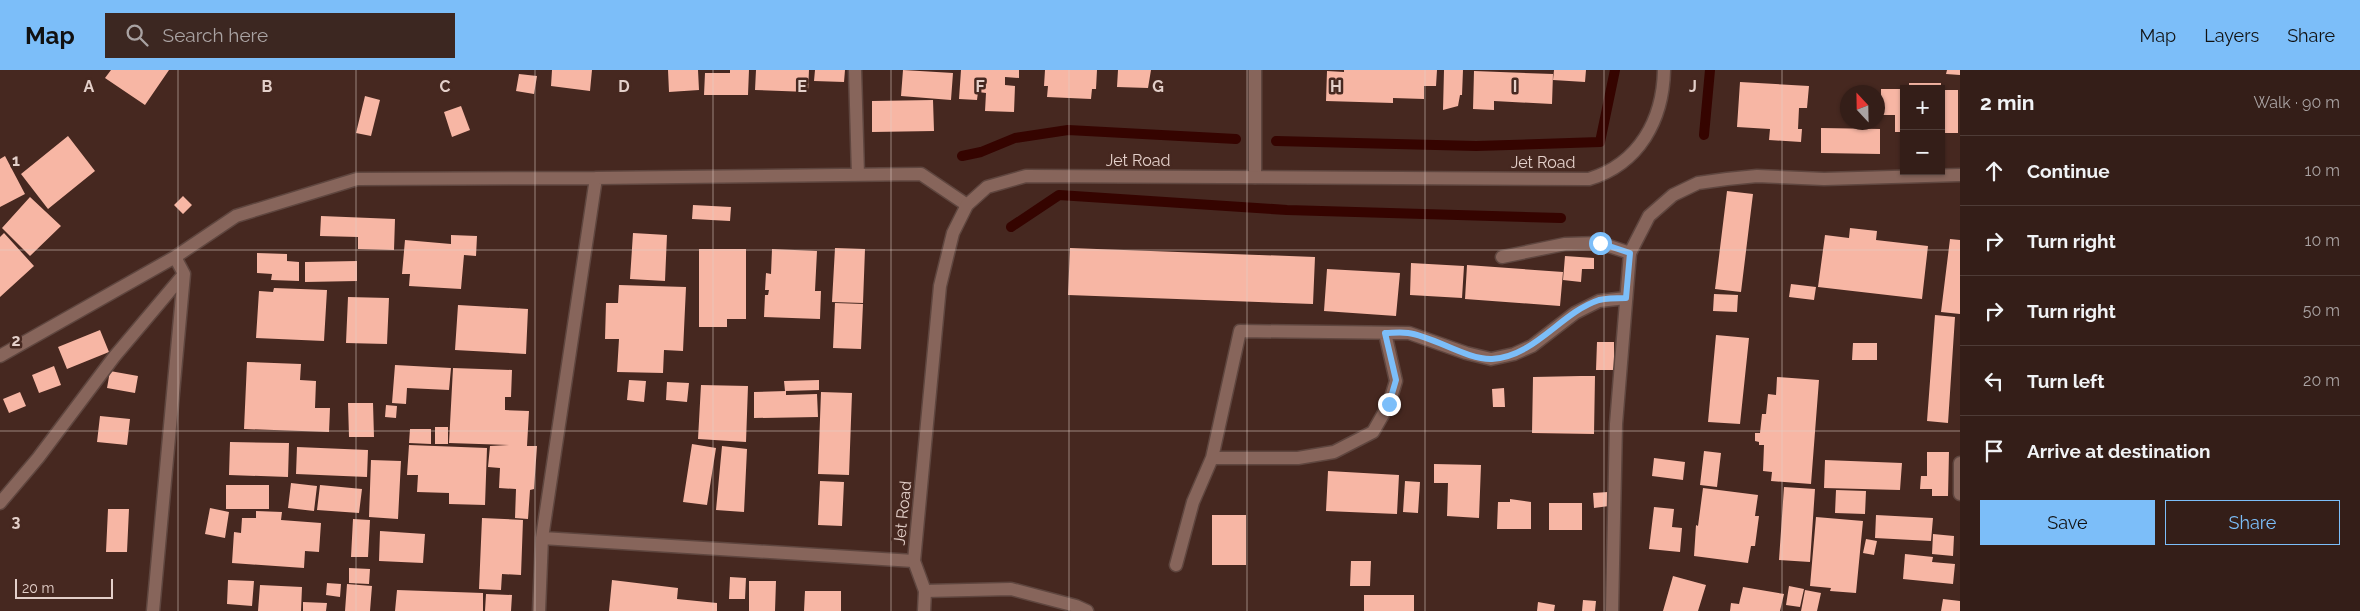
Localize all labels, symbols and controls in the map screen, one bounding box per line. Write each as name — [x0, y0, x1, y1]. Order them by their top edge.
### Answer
search box — [105, 13, 455, 58]
text: Map — [25, 21, 75, 50]
icon: search — [123, 21, 151, 49]
text: Search here — [163, 24, 268, 46]
text: Map — [2140, 25, 2176, 46]
text: Layers — [2204, 25, 2259, 46]
text: Share — [2287, 25, 2335, 46]
text: A — [84, 77, 95, 96]
text: B — [262, 77, 273, 96]
text: C — [440, 77, 451, 96]
text: D — [618, 77, 630, 96]
text: E — [797, 77, 807, 96]
text: F — [975, 77, 985, 96]
text: G — [1152, 77, 1164, 96]
text: H — [1330, 77, 1342, 96]
text: I — [1513, 77, 1517, 96]
text: J — [1689, 77, 1697, 96]
north arrow — [1840, 85, 1885, 130]
map controls — [1900, 85, 1945, 175]
button: + — [1900, 85, 1945, 130]
text: 2 min — [1980, 90, 2034, 115]
text: Walk · 90 m — [2253, 93, 2340, 112]
button: − — [1900, 130, 1945, 175]
text: 1 — [12, 151, 20, 170]
street label: Jet Road — [1106, 151, 1170, 170]
street label: Jet Road — [1511, 153, 1575, 172]
icon: ahead — [1980, 157, 2008, 185]
text: Continue — [2027, 160, 2110, 182]
text: 10 m — [2305, 161, 2340, 180]
icon: right — [1980, 227, 2008, 255]
text: Turn right — [2027, 230, 2116, 252]
text: 10 m — [2305, 231, 2340, 250]
route start — [1589, 232, 1612, 255]
icon: right — [1980, 297, 2008, 325]
text: Turn right — [2027, 300, 2116, 322]
text: 50 m — [2303, 301, 2340, 320]
text: 2 — [11, 331, 21, 350]
icon: left — [1980, 367, 2008, 395]
text: Turn left — [2027, 370, 2104, 392]
text: 20 m — [2303, 371, 2340, 390]
route end — [1378, 393, 1401, 416]
icon: arrive — [1980, 437, 2008, 465]
text: Arrive at destination — [2027, 440, 2211, 462]
street label: Jet Road — [890, 480, 915, 546]
button: Save — [1980, 500, 2155, 545]
button: Share — [2165, 500, 2340, 545]
text: 3 — [12, 512, 21, 531]
scale bar — [15, 576, 112, 599]
text: 20 m — [22, 580, 54, 596]

